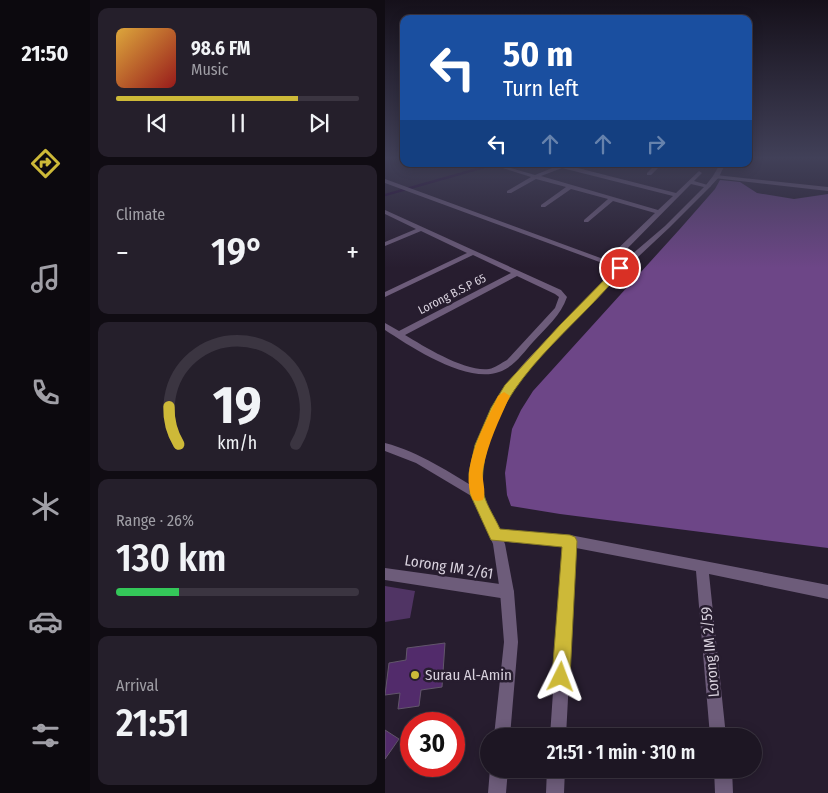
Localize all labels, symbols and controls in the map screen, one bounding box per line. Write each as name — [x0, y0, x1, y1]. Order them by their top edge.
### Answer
text: 50 m — [503, 33, 573, 75]
icon: left — [420, 35, 485, 100]
text: 98.6 FM — [191, 37, 250, 60]
text: 21:50 — [21, 40, 69, 67]
text: Music — [191, 60, 228, 79]
text: Turn left — [503, 75, 579, 102]
icon: previous — [143, 109, 171, 137]
icon: pause — [224, 109, 252, 137]
icon: next — [305, 109, 333, 137]
icon: left — [483, 130, 511, 158]
icon: ahead — [536, 130, 564, 158]
icon: ahead — [589, 130, 617, 158]
icon: right — [642, 130, 670, 158]
icon: directions — [28, 146, 63, 181]
text: Climate — [116, 205, 165, 224]
text: 19° — [211, 229, 264, 275]
text: − — [116, 236, 129, 269]
text: + — [346, 236, 359, 269]
pin — [599, 247, 641, 289]
icon: arrive — [606, 254, 634, 282]
icon: music — [28, 261, 63, 296]
street label: Lorong B.S.P 65 — [416, 271, 489, 317]
text: 19 — [213, 374, 262, 437]
icon: phone — [28, 375, 63, 410]
text: km/h — [218, 432, 257, 454]
icon: climate — [28, 489, 63, 524]
text: Range · 26% — [116, 511, 194, 530]
text: 130 km — [116, 535, 226, 581]
street label: Lorong IM 2/61 — [403, 551, 495, 583]
icon: car — [28, 604, 63, 639]
street label: Lorong IM 2/59 — [697, 606, 723, 698]
position arrow — [534, 650, 586, 702]
place label: Surau Al-Amin — [425, 666, 512, 684]
marker: Surau Al-Amin — [409, 669, 421, 681]
text: Arrival — [116, 676, 158, 695]
text: 21:51 — [116, 700, 190, 746]
speed limit sign: 30 — [400, 712, 465, 777]
icon: filters — [28, 718, 63, 753]
text: 21:51 · 1 min · 310 m — [547, 741, 695, 764]

